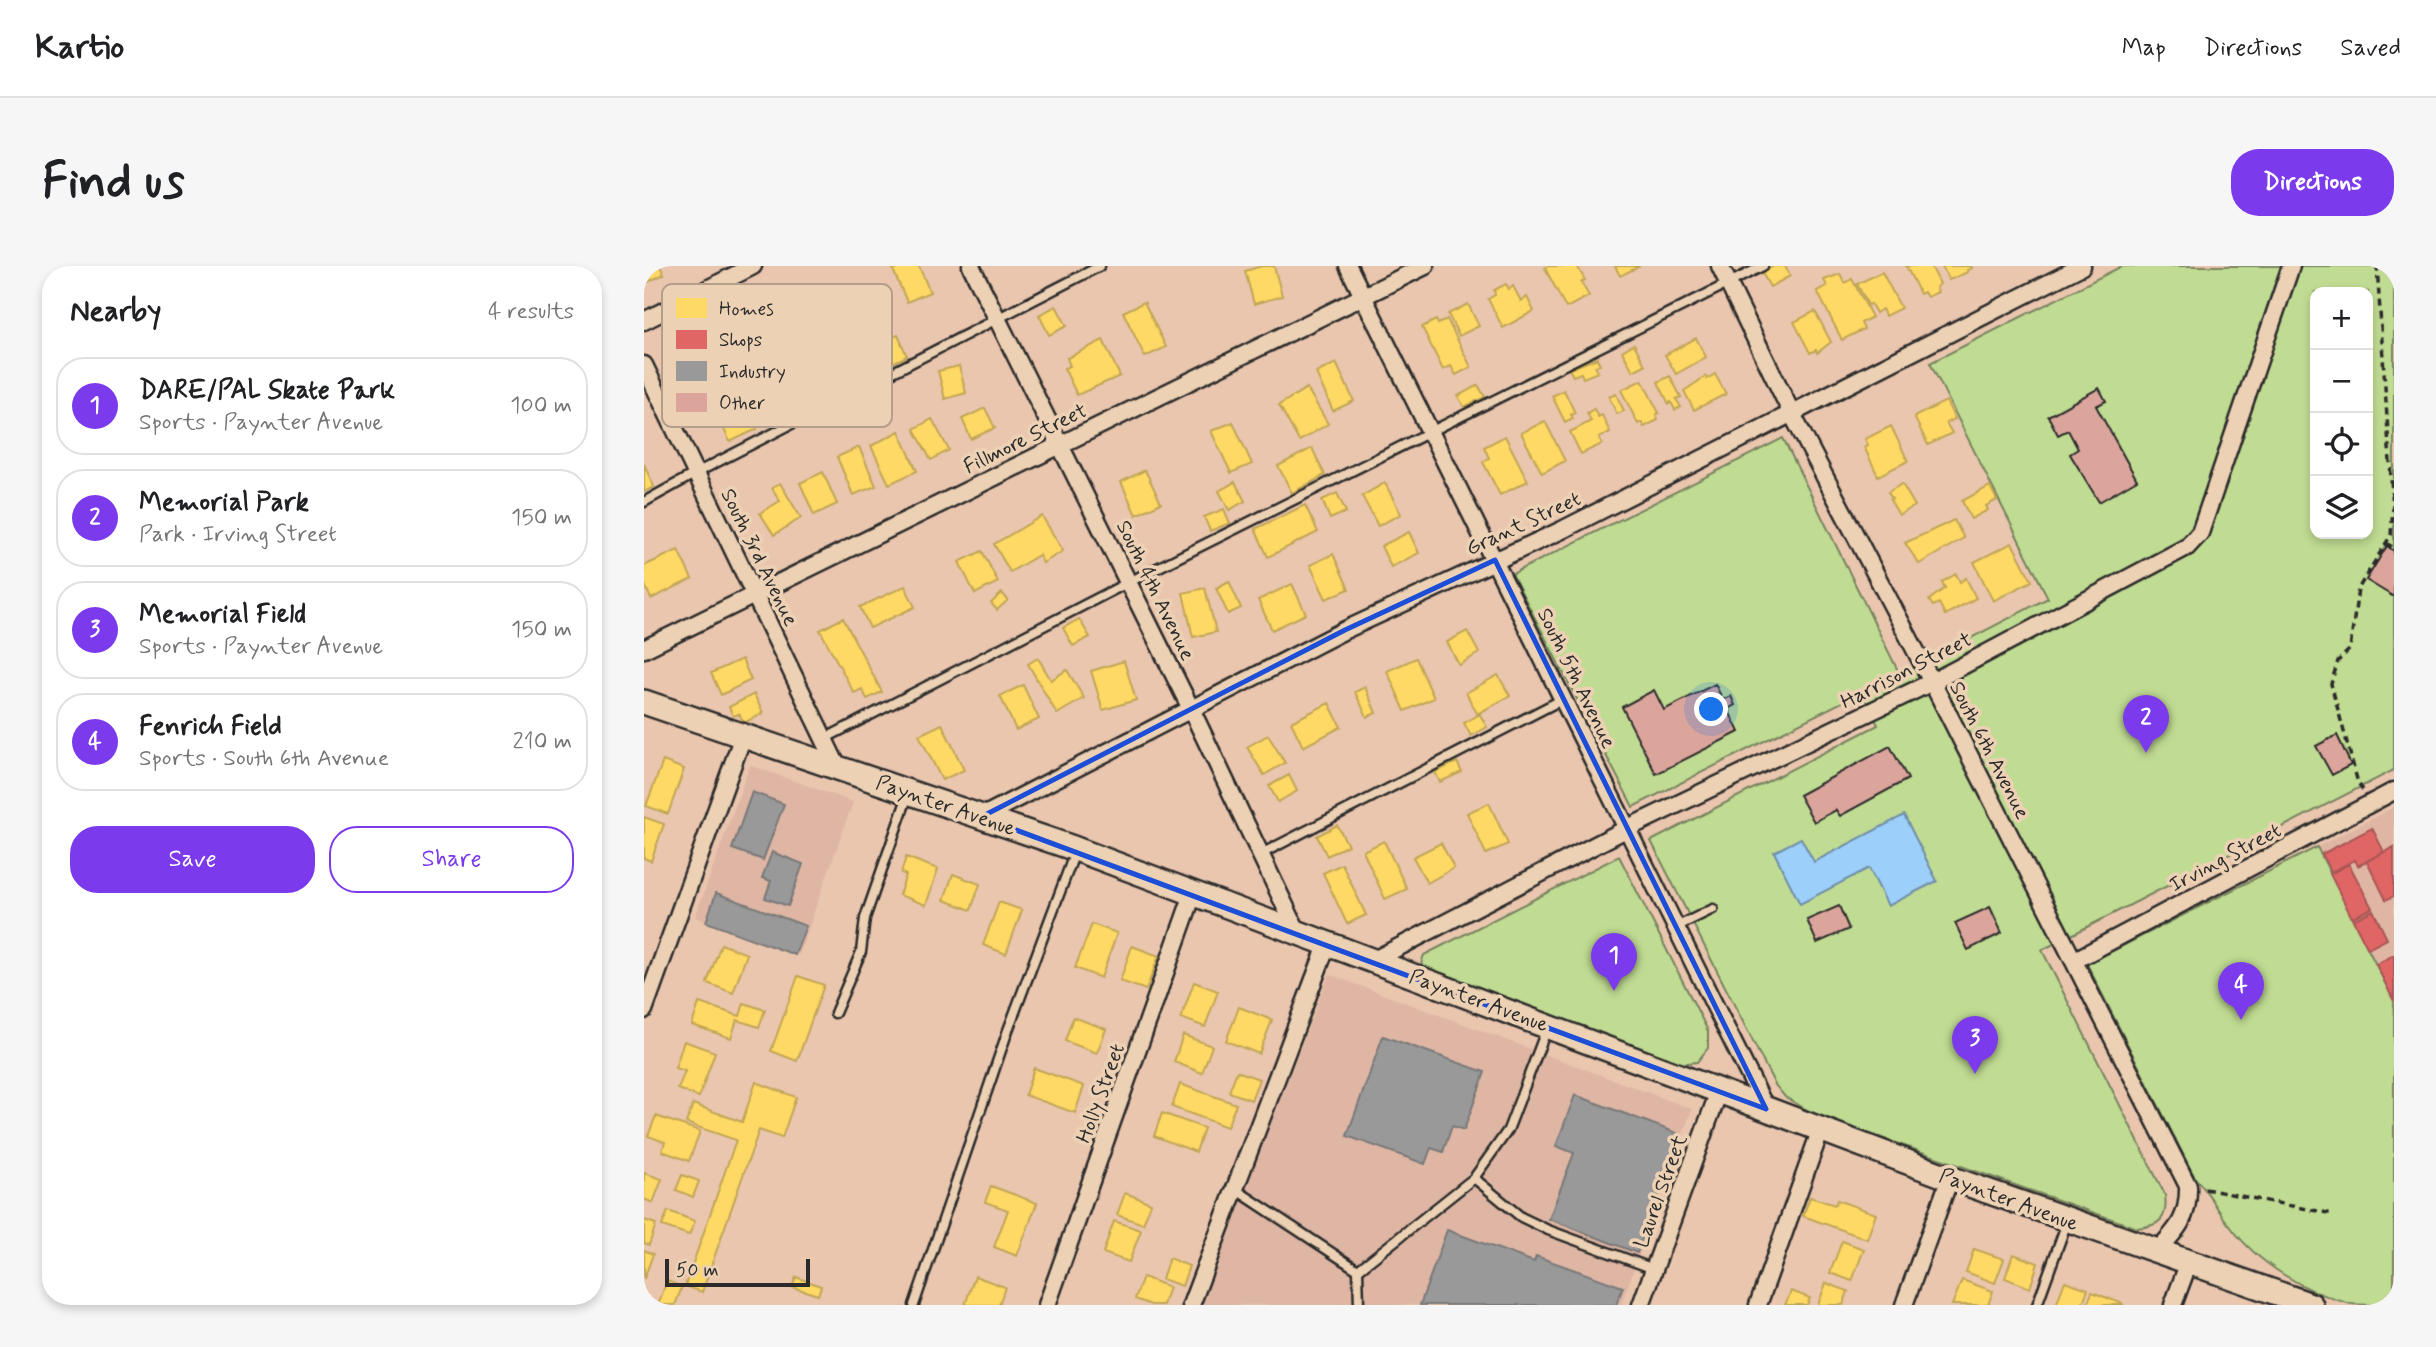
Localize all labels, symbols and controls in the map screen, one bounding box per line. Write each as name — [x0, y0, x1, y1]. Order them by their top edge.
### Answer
text: Kartio — [35, 26, 124, 70]
text: Map — [2122, 33, 2166, 64]
text: Directions — [2204, 33, 2302, 64]
text: Saved — [2340, 33, 2401, 64]
button: Directions — [2231, 149, 2394, 216]
text: Find us — [42, 150, 185, 215]
legend — [662, 284, 892, 427]
map controls — [2310, 287, 2373, 539]
button: + — [2310, 287, 2373, 350]
text: Nearby — [70, 292, 161, 331]
text: 4 results — [488, 297, 574, 327]
text: Homes — [719, 297, 774, 322]
text: Shops — [719, 328, 762, 353]
button: − — [2310, 350, 2373, 413]
text: Industry — [719, 360, 786, 385]
text: DARE/PAL Skate Park — [139, 374, 395, 408]
text: 1 — [90, 391, 100, 421]
text: 100 m — [510, 391, 572, 421]
text: Other — [719, 391, 765, 416]
street label: Fillmore Street — [959, 397, 1092, 481]
text: Sports · Paynter Avenue — [139, 408, 383, 438]
button: locate — [2310, 413, 2373, 476]
button: layers — [2310, 476, 2373, 539]
street label: South 3rd Avenue — [714, 484, 805, 631]
street label: Grant Street — [1461, 485, 1586, 563]
text: Memorial Park — [139, 486, 309, 520]
text: 2 — [89, 503, 101, 533]
text: 150 m — [511, 503, 572, 533]
street label: South 4th Avenue — [1109, 516, 1201, 665]
text: Park · Irving Street — [139, 520, 337, 550]
text: Memorial Field — [139, 598, 306, 632]
street label: South 5th Avenue — [1530, 604, 1622, 753]
text: 3 — [90, 615, 100, 645]
text: 150 m — [511, 615, 572, 645]
street label: Harrison Street — [1836, 626, 1977, 716]
text: Sports · Paynter Avenue — [139, 632, 383, 662]
street label: South 6th Avenue — [1942, 677, 2036, 824]
your location — [1694, 692, 1728, 726]
pin: 2 — [2123, 695, 2169, 753]
text: Fenrich Field — [139, 710, 282, 744]
text: 4 — [88, 727, 102, 757]
text: 210 m — [512, 727, 572, 757]
text: Sports · South 6th Avenue — [139, 744, 389, 774]
street label: Paynter Avenue — [872, 769, 1019, 843]
street label: Irving Street — [2165, 817, 2286, 899]
button: Save — [70, 826, 315, 893]
button: Share — [329, 826, 574, 893]
pin: 1 — [1591, 933, 1637, 991]
pin: 4 — [2218, 962, 2264, 1020]
street label: Paynter Avenue — [1405, 963, 1552, 1039]
pin: 3 — [1952, 1016, 1998, 1074]
street label: Holly Street — [1070, 1040, 1132, 1147]
street label: Laurel Street — [1627, 1130, 1695, 1252]
street label: Paynter Avenue — [1935, 1162, 2082, 1238]
scale bar — [665, 1256, 810, 1288]
text: 50 m — [676, 1258, 719, 1283]

